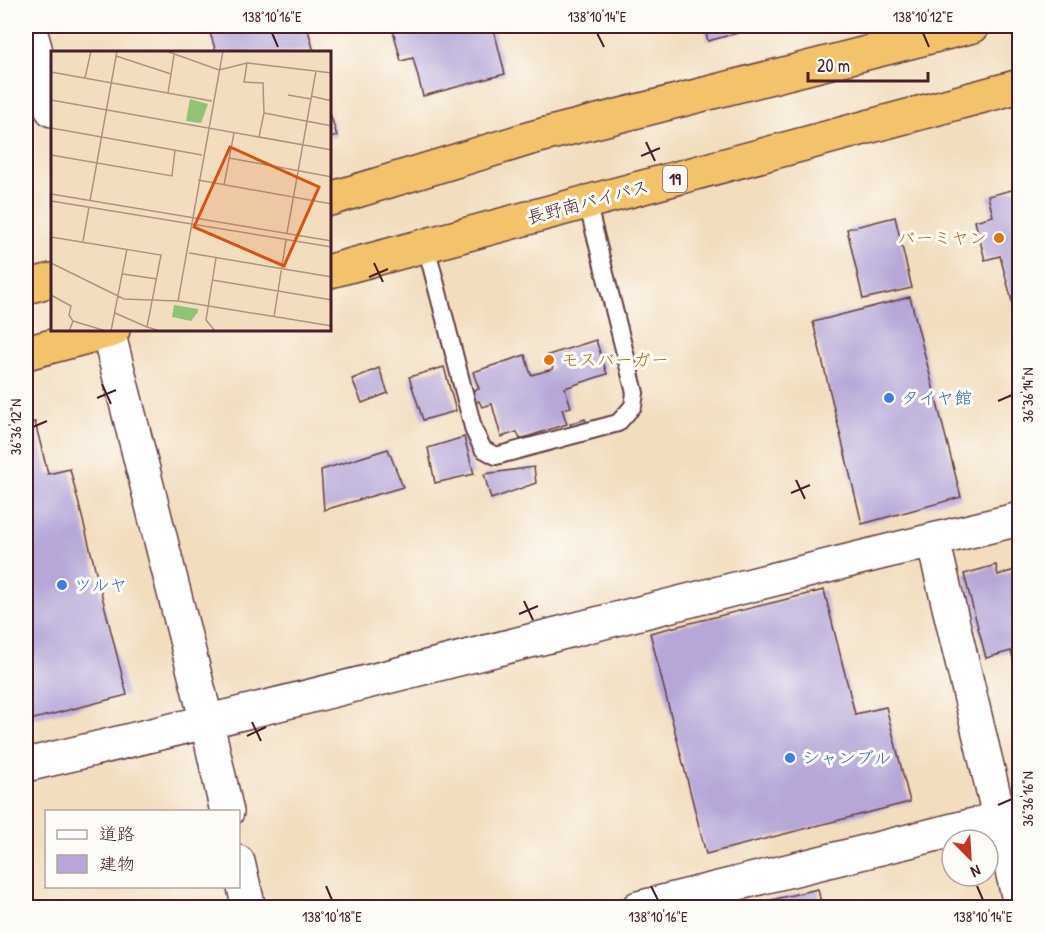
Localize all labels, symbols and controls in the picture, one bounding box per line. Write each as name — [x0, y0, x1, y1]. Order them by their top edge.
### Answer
text: 138°10'16"E — [242, 6, 302, 27]
text: 138°10'14"E — [567, 6, 627, 27]
text: 138°10'12"E — [893, 6, 954, 27]
scale bar — [808, 45, 928, 83]
inset map — [51, 51, 332, 332]
text: 20 m — [817, 53, 850, 78]
road number: 19 — [663, 166, 687, 192]
street label: 長野南バイパス — [524, 173, 652, 230]
place label: バーミヤン — [897, 225, 987, 250]
marker: バーミヤン — [992, 231, 1006, 245]
place label: モスバーガー — [561, 347, 669, 372]
marker: モスバーガー — [542, 353, 556, 367]
text: 36°36'14"N — [1017, 368, 1038, 422]
place label: タイヤ館 — [901, 385, 972, 410]
marker: タイヤ館 — [882, 391, 896, 405]
text: 36°36'12"N — [5, 399, 26, 455]
place label: ツルヤ — [74, 572, 127, 597]
marker: ツルヤ — [55, 578, 69, 592]
place label: シャンブル — [802, 745, 891, 770]
marker: シャンブル — [783, 751, 797, 765]
text: 36°36'16"N — [1017, 771, 1038, 827]
legend — [45, 810, 240, 888]
text: 道路 — [99, 821, 135, 846]
north arrow — [940, 828, 1000, 888]
text: 建物 — [99, 851, 135, 876]
text: N — [967, 860, 984, 884]
text: 138°10'18"E — [302, 906, 362, 927]
text: 138°10'16"E — [628, 906, 688, 927]
text: 138°10'14"E — [953, 906, 1013, 927]

